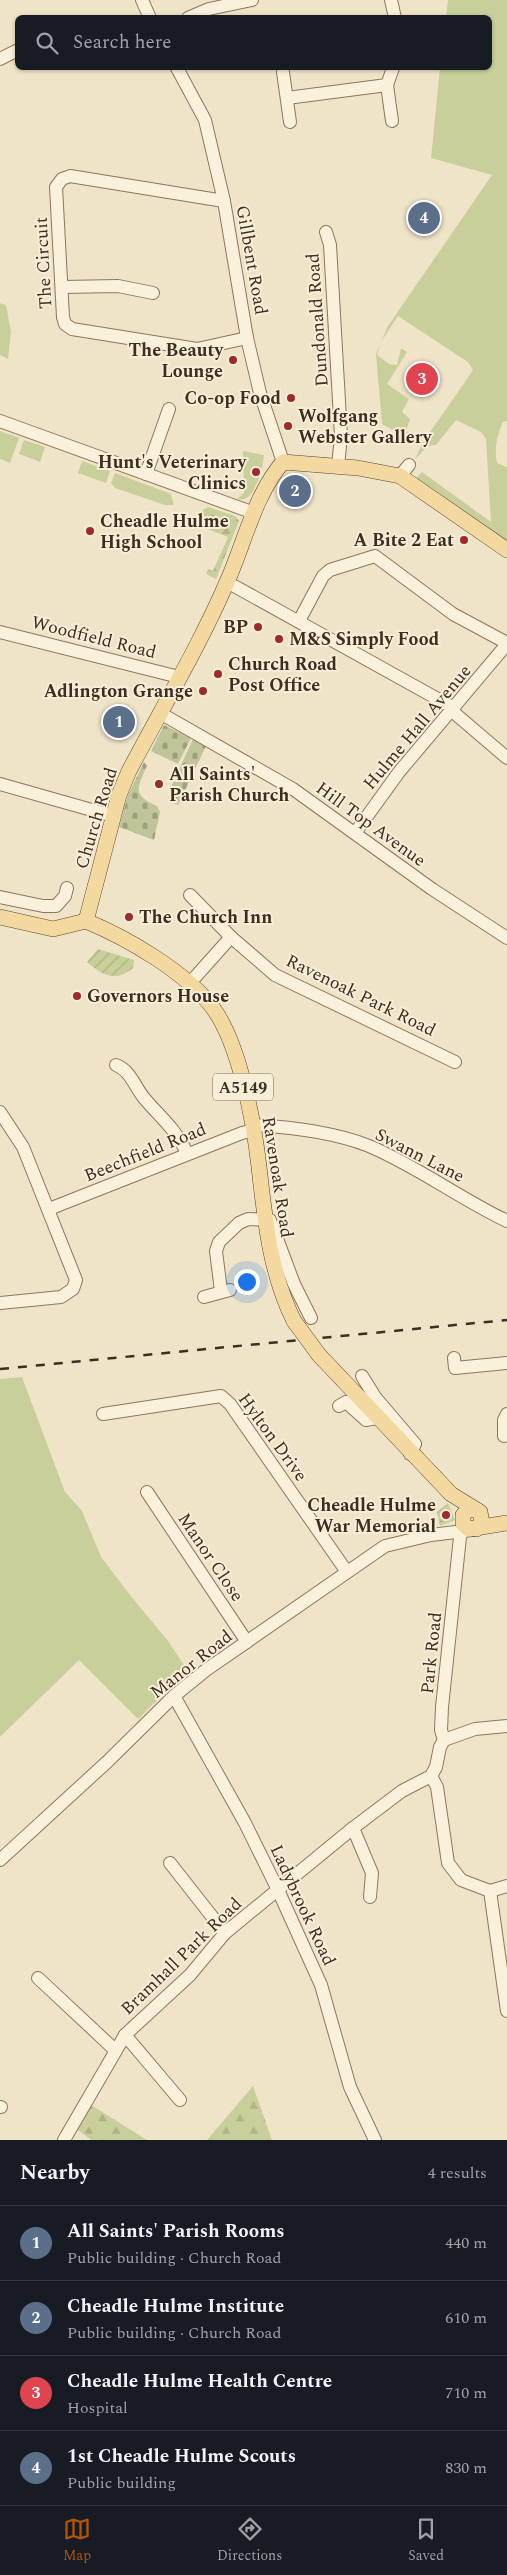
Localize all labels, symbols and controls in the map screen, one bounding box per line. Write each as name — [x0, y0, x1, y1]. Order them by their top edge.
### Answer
search box — [15, 15, 492, 70]
text: Search here — [73, 28, 172, 57]
icon: search — [33, 29, 61, 57]
pin: 4 — [408, 199, 440, 237]
street label: Gillbent Road — [229, 203, 274, 317]
street label: The Circuit — [28, 216, 59, 310]
street label: Dundonald Road — [299, 252, 336, 388]
place label: The Beauty Lounge — [128, 337, 224, 385]
marker: The Beauty Lounge — [227, 354, 239, 366]
pin: 3 — [406, 360, 438, 398]
place label: Co-op Food — [184, 385, 281, 412]
marker: Co-op Food — [285, 392, 297, 404]
place label: Wolfgang Webster Gallery — [298, 403, 433, 451]
marker: Wolfgang Webster Gallery — [282, 420, 294, 432]
place label: Hunt's Veterinary Clinics — [98, 449, 247, 497]
marker: Hunt's Veterinary Clinics — [250, 466, 262, 478]
pin: 2 — [279, 472, 311, 510]
place label: Cheadle Hulme High School — [100, 508, 229, 556]
marker: Cheadle Hulme High School — [84, 525, 96, 537]
place label: A Bite 2 Eat — [354, 527, 454, 554]
marker: A Bite 2 Eat — [458, 534, 470, 546]
street label: Woodfield Road — [29, 609, 159, 666]
place label: BP — [223, 614, 248, 641]
marker: BP — [252, 621, 264, 633]
place label: M&S Simply Food — [289, 626, 440, 653]
marker: M&S Simply Food — [273, 633, 285, 645]
place label: Church Road Post Office — [228, 651, 338, 699]
street label: Hulme Hall Avenue — [357, 659, 478, 796]
marker: Church Road Post Office — [212, 668, 224, 680]
place label: Adlington Grange — [44, 678, 193, 705]
marker: Adlington Grange — [197, 685, 209, 697]
pin: 1 — [103, 703, 135, 741]
place label: All Saints' Parish Church — [169, 761, 289, 809]
street label: Church Road — [68, 764, 125, 872]
street label: Hill Top Avenue — [310, 775, 431, 874]
marker: All Saints' Parish Church — [153, 778, 165, 790]
place label: The Church Inn — [139, 904, 272, 931]
marker: The Church Inn — [123, 911, 135, 923]
street label: Ravenoak Park Road — [281, 947, 440, 1044]
place label: Governors House — [87, 983, 229, 1010]
marker: Governors House — [71, 990, 83, 1002]
road number: A5149 — [213, 1074, 273, 1100]
street label: Ravenoak Road — [255, 1115, 300, 1240]
street label: Beechfield Road — [80, 1116, 210, 1189]
street label: Swann Lane — [370, 1121, 469, 1190]
your location — [234, 1269, 260, 1295]
street label: Hylton Drive — [231, 1387, 314, 1487]
place label: Cheadle Hulme War Memorial — [307, 1492, 436, 1540]
street label: Manor Close — [171, 1507, 250, 1607]
marker: Cheadle Hulme War Memorial — [440, 1509, 452, 1521]
street label: Park Road — [414, 1611, 449, 1695]
street label: Manor Road — [144, 1623, 238, 1705]
street label: Ladybrook Road — [263, 1840, 342, 1970]
street label: Bramhall Park Road — [114, 1891, 248, 2022]
text: Nearby — [20, 2157, 90, 2189]
text: 4 results — [428, 2161, 487, 2185]
text: All Saints' Parish Rooms — [67, 2217, 285, 2246]
text: 1 — [32, 2231, 40, 2255]
text: 440 m — [445, 2231, 487, 2255]
text: Public building · Church Road — [67, 2246, 281, 2270]
text: Cheadle Hulme Institute — [67, 2292, 284, 2321]
text: 2 — [32, 2306, 40, 2330]
text: 610 m — [445, 2306, 487, 2330]
text: Public building · Church Road — [67, 2321, 281, 2345]
text: Cheadle Hulme Health Centre — [67, 2367, 332, 2396]
text: 3 — [32, 2381, 40, 2405]
text: 710 m — [445, 2381, 487, 2405]
text: Hospital — [67, 2396, 128, 2420]
text: 1st Cheadle Hulme Scouts — [67, 2442, 296, 2471]
text: 4 — [32, 2456, 40, 2480]
text: 830 m — [445, 2456, 487, 2480]
text: Public building — [67, 2471, 176, 2495]
tab: Map — [63, 2515, 91, 2566]
tab: Directions — [217, 2515, 282, 2566]
tab: Saved — [408, 2515, 444, 2566]

